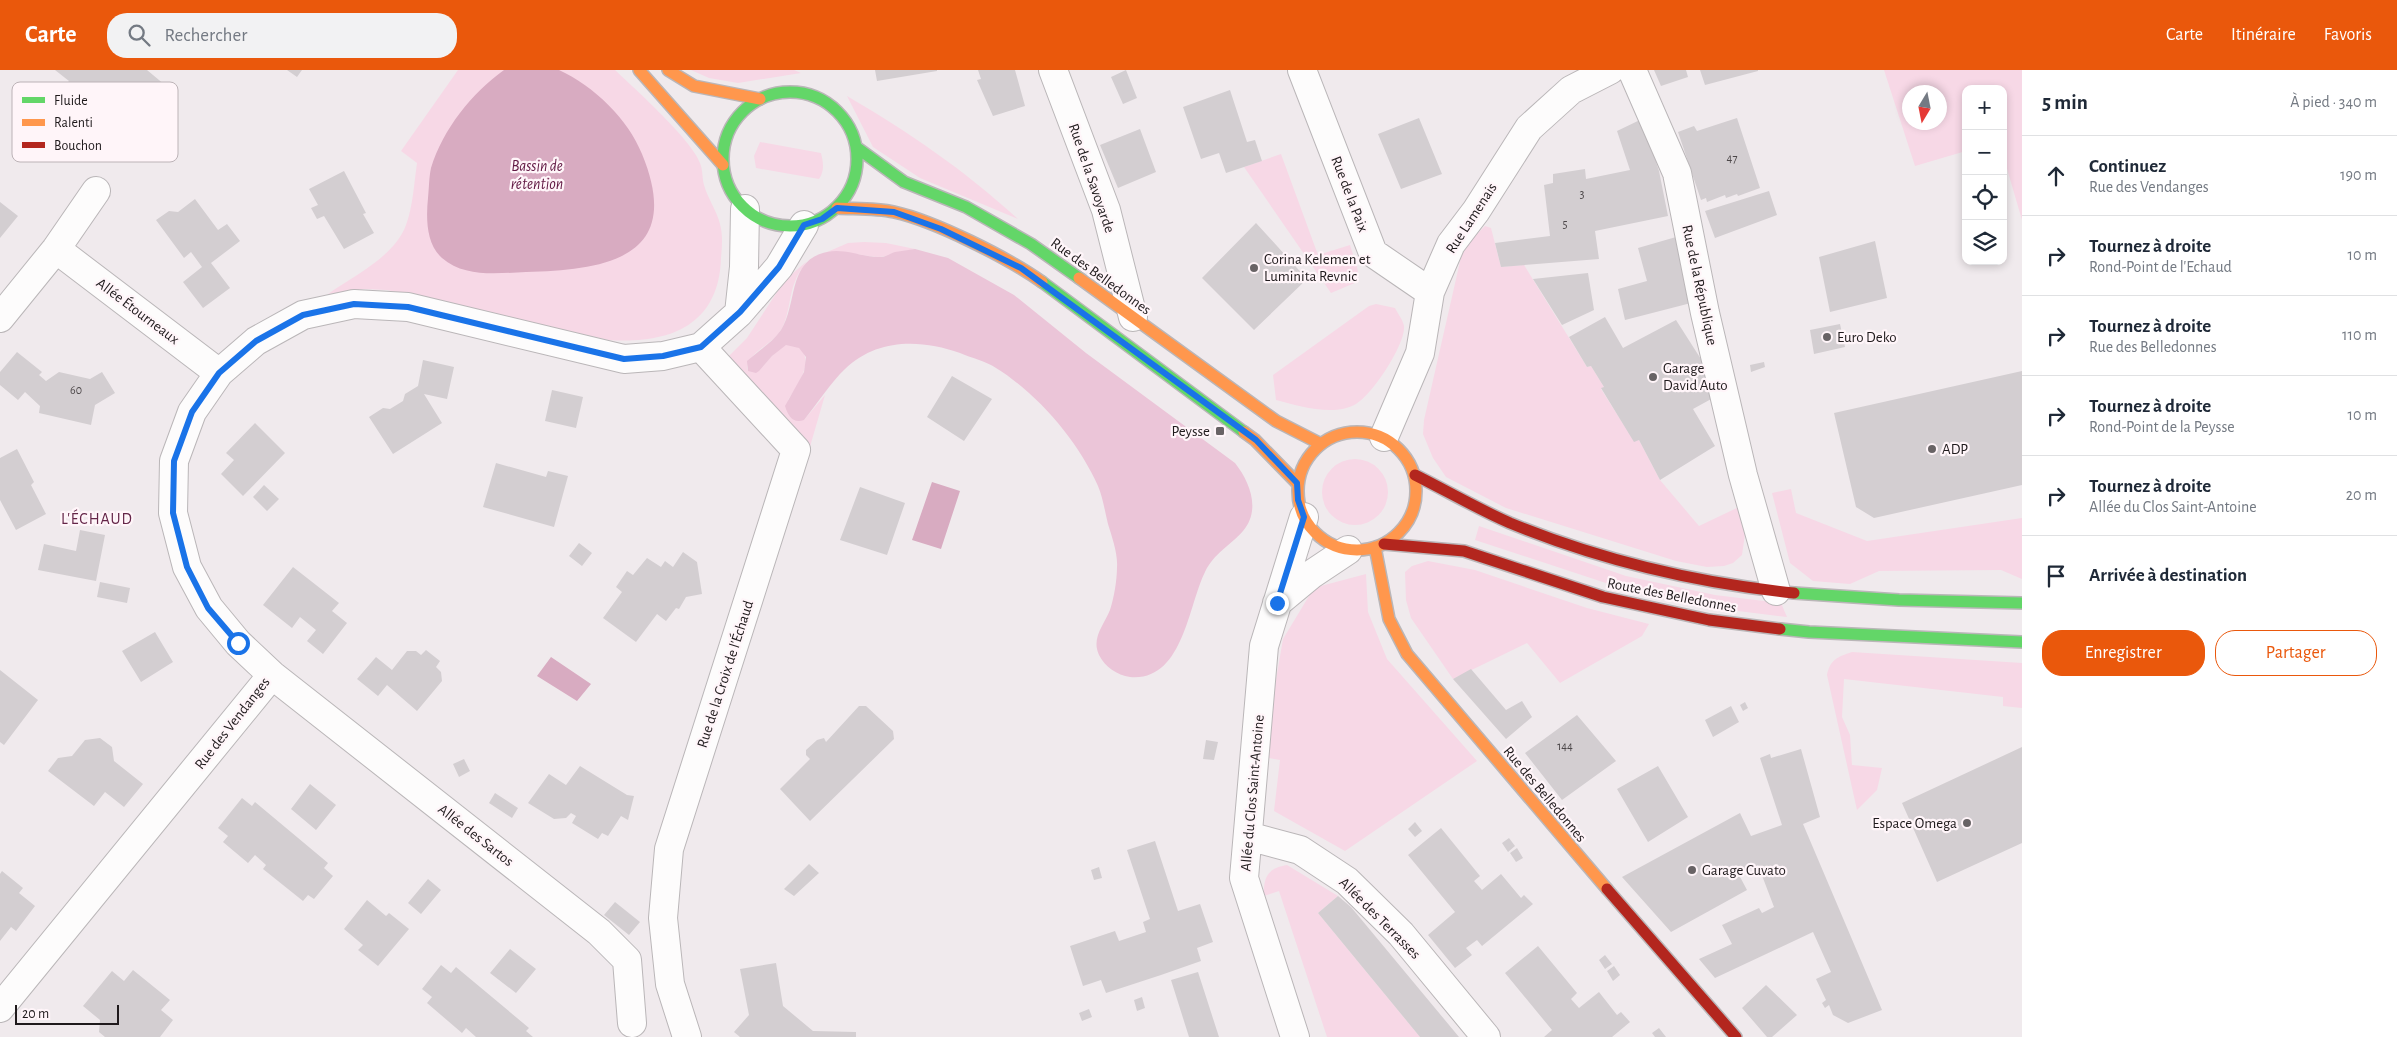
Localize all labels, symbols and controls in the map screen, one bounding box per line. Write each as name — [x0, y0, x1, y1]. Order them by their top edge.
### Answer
search box — [107, 13, 457, 58]
icon: search — [125, 21, 153, 49]
text: Carte — [25, 23, 77, 47]
text: Rechercher — [165, 26, 247, 45]
text: Carte — [2166, 26, 2203, 44]
text: Itinéraire — [2231, 26, 2296, 44]
text: Favoris — [2324, 26, 2372, 44]
legend — [12, 82, 178, 162]
north arrow — [1902, 85, 1947, 130]
map controls — [1962, 85, 2007, 265]
button: + — [1962, 85, 2007, 130]
text: 5 min — [2042, 92, 2088, 113]
text: Fluide — [54, 94, 88, 108]
text: À pied · 340 m — [2290, 94, 2377, 110]
text: Ralenti — [54, 116, 93, 130]
street label: Rue de la Savoyarde — [1066, 122, 1117, 235]
button: − — [1962, 130, 2007, 175]
text: Bouchon — [54, 139, 102, 153]
house number: 47 — [1727, 152, 1737, 164]
street label: Rue de la Paix — [1328, 154, 1371, 235]
text: Continuez — [2089, 157, 2166, 176]
water label: Bassin de rétention — [511, 158, 563, 192]
icon: ahead — [2042, 162, 2070, 190]
text: 190 m — [2340, 167, 2377, 183]
button: locate — [1962, 175, 2007, 220]
text: Rue des Vendanges — [2089, 179, 2209, 195]
street label: Rue Lamenais — [1443, 180, 1500, 256]
house number: 3 — [1580, 188, 1585, 200]
house number: 5 — [1562, 218, 1568, 230]
button: layers — [1962, 220, 2007, 265]
street label: Rue de la République — [1679, 224, 1720, 347]
street label: Rue des Belledonnes — [1048, 235, 1154, 318]
text: Tournez à droite — [2089, 237, 2211, 256]
icon: right — [2042, 242, 2070, 270]
text: 10 m — [2348, 247, 2377, 263]
place label: Corina Kelemen et Luminita Revnic — [1264, 252, 1371, 284]
text: Rond-Point de l'Echaud — [2089, 259, 2232, 275]
marker: Corina Kelemen et Luminita Revnic — [1248, 262, 1260, 274]
street label: Allée Étourneaux — [94, 274, 183, 348]
text: Tournez à droite — [2089, 317, 2211, 336]
icon: right — [2042, 322, 2070, 350]
text: 110 m — [2342, 327, 2377, 343]
place label: Euro Deko — [1837, 330, 1897, 345]
marker: Euro Deko — [1821, 331, 1833, 343]
text: Rue des Belledonnes — [2089, 339, 2217, 355]
place label: Garage David Auto — [1663, 361, 1728, 393]
marker: Garage David Auto — [1647, 371, 1659, 383]
house number: 60 — [70, 384, 82, 396]
text: Tournez à droite — [2089, 397, 2211, 416]
icon: right — [2042, 402, 2070, 430]
text: 10 m — [2348, 407, 2377, 423]
text: Rond-Point de la Peysse — [2089, 419, 2235, 435]
place label: Peysse — [1171, 424, 1210, 439]
marker: Peysse — [1214, 425, 1226, 437]
place label: ADP — [1942, 442, 1968, 457]
marker: ADP — [1926, 443, 1938, 455]
text: Tournez à droite — [2089, 477, 2211, 496]
icon: right — [2042, 482, 2070, 510]
text: 20 m — [2346, 487, 2377, 503]
text: Allée du Clos Saint-Antoine — [2089, 499, 2257, 515]
district label: L'ÉCHAUD — [61, 509, 133, 527]
icon: arrive — [2042, 562, 2070, 590]
text: Arrivée à destination — [2089, 566, 2247, 585]
street label: Route des Belledonnes — [1606, 576, 1738, 615]
route end — [1266, 592, 1289, 615]
street label: Rue de la Croix de l'Échaud — [693, 598, 756, 750]
button: Enregistrer — [2042, 630, 2205, 676]
button: Partager — [2215, 630, 2377, 676]
route start — [227, 632, 250, 655]
street label: Rue des Vendanges — [192, 674, 273, 772]
street label: Allée du Clos Saint-Antoine — [1238, 714, 1267, 872]
house number: 144 — [1557, 740, 1573, 752]
street label: Rue des Belledonnes — [1500, 744, 1589, 845]
street label: Allée des Sartos — [435, 801, 516, 869]
place label: Espace Omega — [1872, 816, 1957, 831]
marker: Espace Omega — [1961, 817, 1973, 829]
place label: Garage Cuvato — [1702, 863, 1786, 878]
marker: Garage Cuvato — [1686, 864, 1698, 876]
street label: Allée des Terrasses — [1336, 875, 1423, 962]
scale bar — [15, 1002, 119, 1025]
text: 20 m — [22, 1007, 49, 1021]

